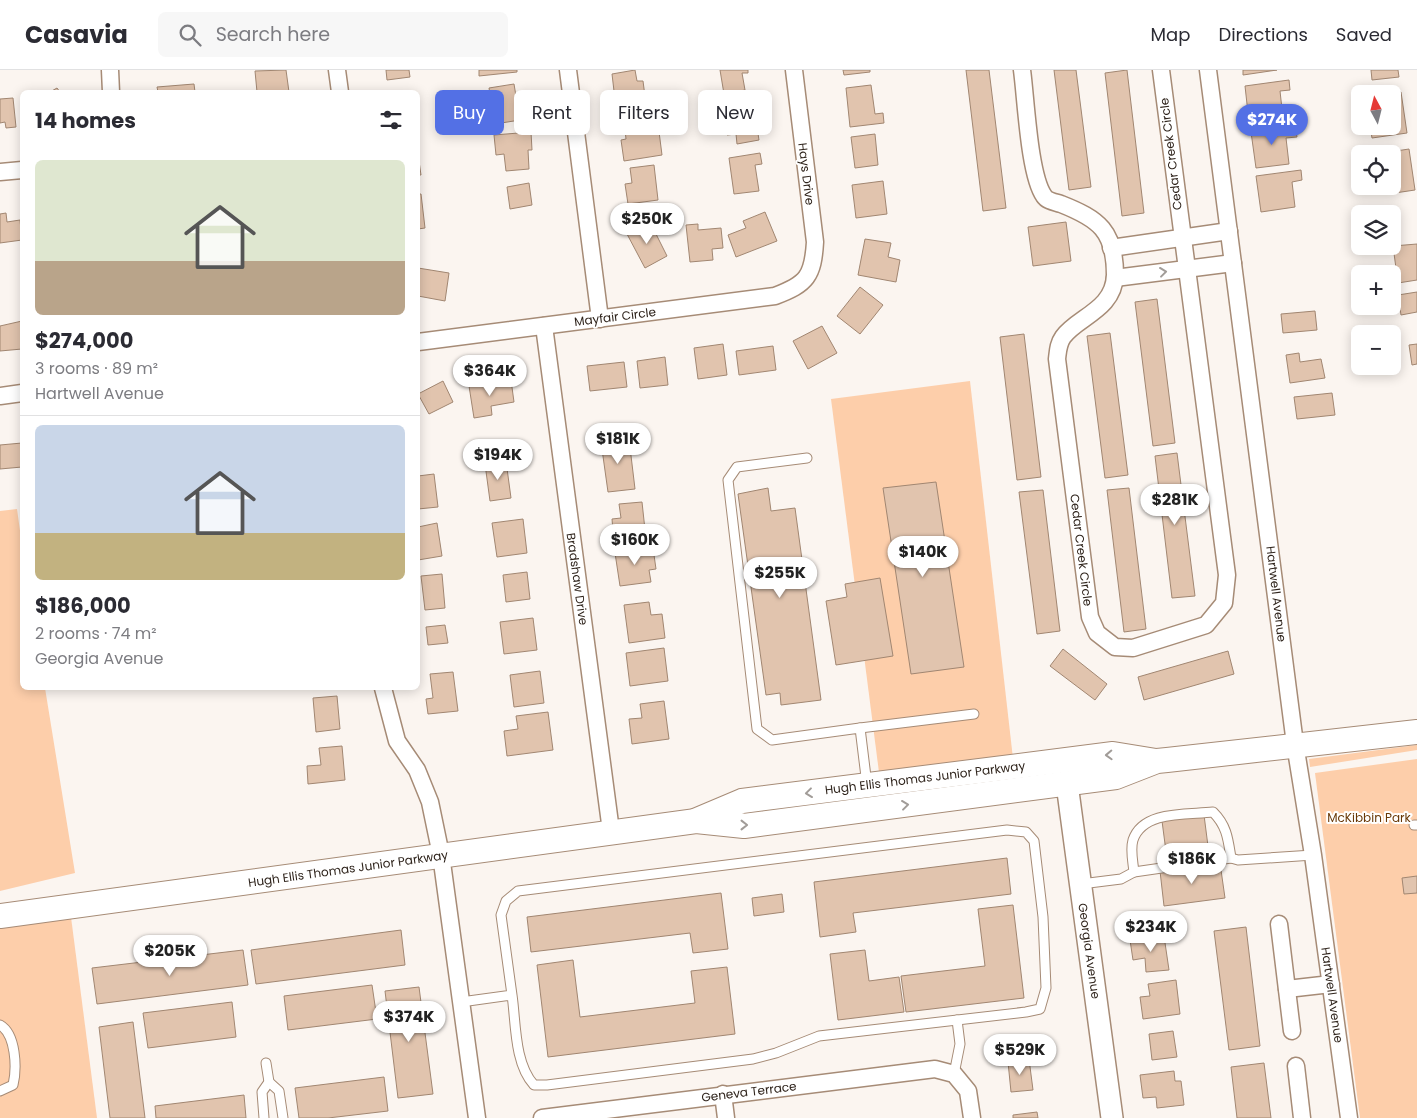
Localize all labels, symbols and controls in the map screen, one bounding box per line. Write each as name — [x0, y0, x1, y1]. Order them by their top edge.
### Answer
search box — [158, 12, 508, 57]
text: Casavia — [25, 18, 128, 51]
icon: search — [176, 21, 204, 49]
text: Search here — [216, 21, 330, 48]
text: Map — [1151, 22, 1190, 47]
text: Directions — [1218, 22, 1308, 47]
text: Saved — [1336, 22, 1392, 47]
north arrow — [1351, 85, 1401, 135]
map controls — [1351, 85, 1401, 375]
chip: Buy — [435, 90, 504, 135]
chip: Rent — [514, 90, 590, 135]
chip: Filters — [600, 90, 688, 135]
chip: New — [698, 90, 772, 135]
street label: Cedar Creek Circle — [1155, 97, 1186, 211]
pin: $274K — [1237, 104, 1307, 146]
text: 14 homes — [35, 106, 136, 135]
icon: filters — [377, 106, 405, 134]
text: $274K — [1247, 108, 1297, 131]
street label: Hays Drive — [794, 142, 819, 206]
button: locate — [1351, 145, 1401, 195]
icon: home — [175, 192, 265, 282]
pin: $250K — [612, 202, 682, 245]
button: layers — [1351, 205, 1401, 255]
text: $250K — [621, 207, 673, 230]
button: + — [1351, 265, 1401, 315]
one-way arrow — [1160, 267, 1168, 278]
street label: Mayfair Circle — [573, 303, 657, 330]
button: − — [1351, 325, 1401, 375]
text: $274,000 — [35, 326, 133, 355]
pin: $364K — [455, 354, 525, 397]
text: 3 rooms · 89 m² — [35, 357, 158, 380]
text: $364K — [464, 359, 516, 382]
text: Hartwell Avenue — [35, 382, 164, 405]
pin: $181K — [583, 422, 653, 465]
text: $181K — [596, 427, 640, 450]
pin: $194K — [463, 438, 533, 481]
text: $194K — [474, 443, 522, 466]
icon: home — [175, 458, 265, 548]
pin: $281K — [1140, 484, 1210, 526]
text: $281K — [1151, 488, 1199, 511]
street label: Cedar Creek Circle — [1066, 493, 1097, 607]
pin: $160K — [600, 524, 670, 566]
text: $160K — [611, 528, 659, 551]
street label: Bradshaw Drive — [563, 532, 592, 626]
pin: $140K — [888, 536, 958, 578]
text: $140K — [899, 540, 947, 563]
street label: Hartwell Avenue — [1262, 545, 1291, 643]
pin: $255K — [745, 556, 815, 599]
text: $255K — [754, 561, 806, 584]
text: $186,000 — [35, 591, 131, 620]
text: 2 rooms · 74 m² — [35, 622, 157, 645]
text: Georgia Avenue — [35, 647, 164, 670]
one-way arrow — [1105, 750, 1112, 760]
street label: Hugh Ellis Thomas Junior Parkway — [824, 757, 1026, 798]
one-way arrow — [805, 787, 813, 798]
one-way arrow — [901, 801, 909, 811]
park label: McKibbin Park — [1327, 809, 1412, 826]
one-way arrow — [740, 820, 748, 830]
pin: $186K — [1157, 842, 1227, 885]
street label: Hugh Ellis Thomas Junior Parkway — [247, 846, 449, 891]
text: $186K — [1168, 847, 1216, 870]
street label: Georgia Avenue — [1074, 902, 1105, 1000]
pin: $234K — [1116, 910, 1186, 953]
text: $234K — [1125, 915, 1177, 938]
pin: $205K — [135, 934, 205, 977]
text: $205K — [144, 939, 196, 962]
street label: Hartwell Avenue — [1317, 946, 1348, 1044]
pin: $374K — [374, 1000, 444, 1043]
text: $374K — [384, 1005, 434, 1028]
pin: $529K — [985, 1034, 1055, 1076]
text: $529K — [994, 1038, 1046, 1061]
street label: Geneva Terrace — [700, 1077, 797, 1106]

